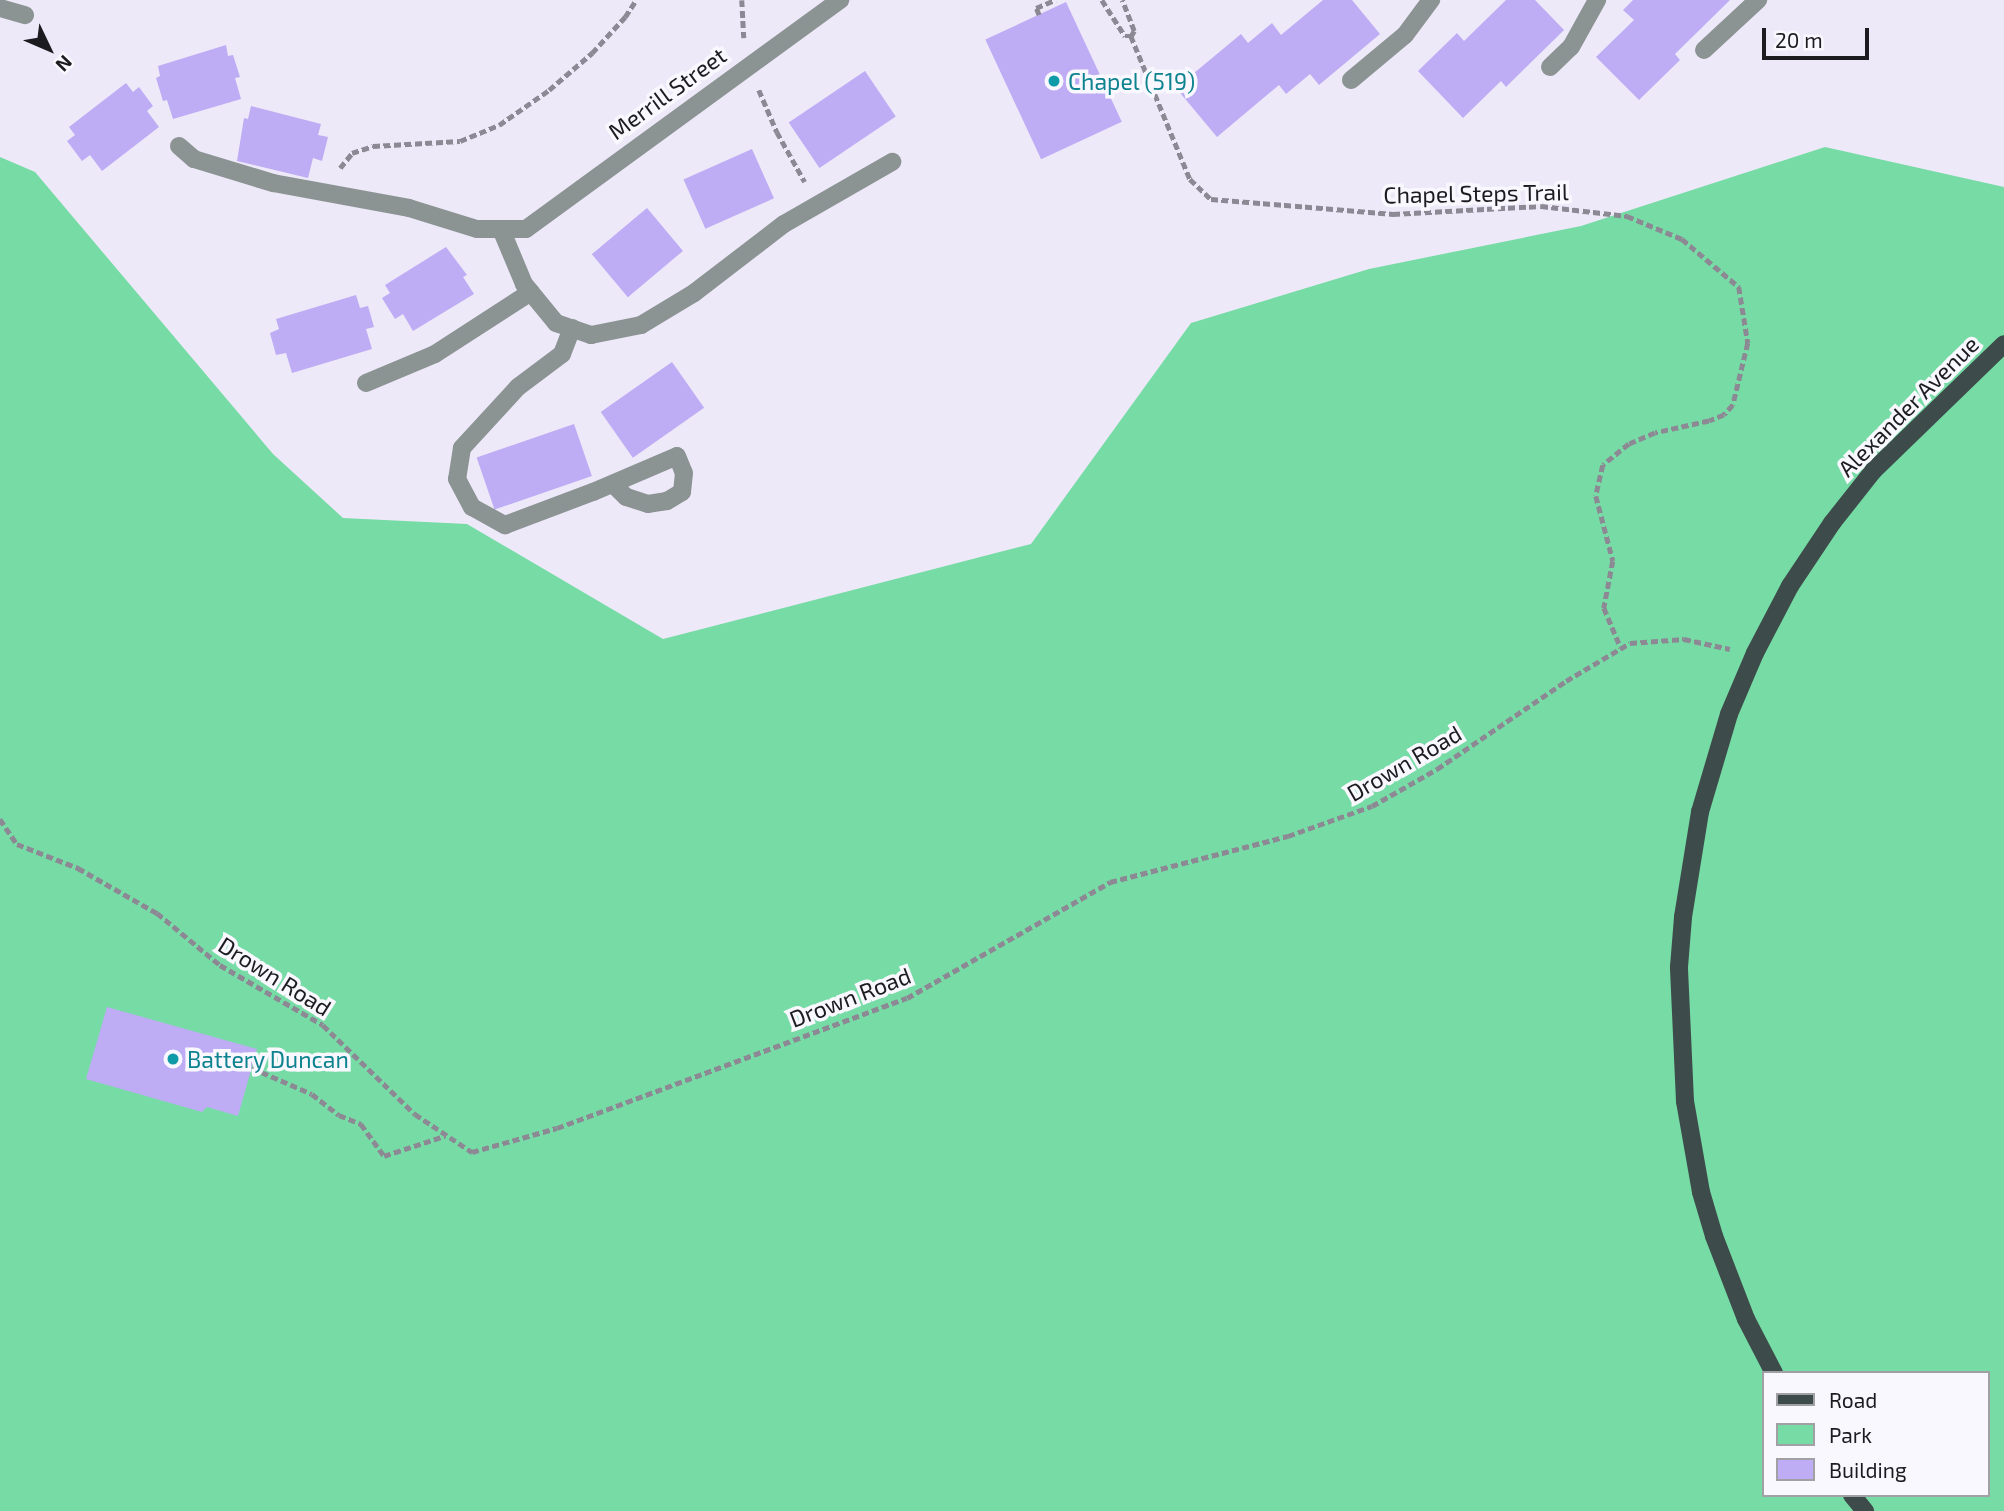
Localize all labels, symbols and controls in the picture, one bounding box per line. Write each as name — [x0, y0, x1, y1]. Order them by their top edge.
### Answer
north arrow — [14, 14, 84, 84]
scale bar — [1766, 14, 1873, 58]
text: 20 m — [1775, 27, 1823, 52]
street label: Merrill Street — [603, 41, 731, 145]
text: N — [51, 51, 78, 77]
place label: Chapel (519) — [1068, 67, 1196, 95]
marker: Chapel (519) — [1046, 73, 1062, 89]
street label: Chapel Steps Trail — [1383, 178, 1569, 208]
street label: Alexander Avenue — [1832, 330, 1984, 482]
street label: Drown Road — [1342, 719, 1466, 807]
street label: Drown Road — [214, 930, 336, 1022]
street label: Drown Road — [785, 961, 915, 1033]
place label: Battery Duncan — [187, 1045, 349, 1073]
marker: Battery Duncan — [165, 1051, 181, 1067]
legend — [1762, 1371, 1990, 1497]
text: Road — [1829, 1387, 1877, 1412]
text: Park — [1829, 1422, 1872, 1447]
text: Building — [1829, 1457, 1907, 1482]

